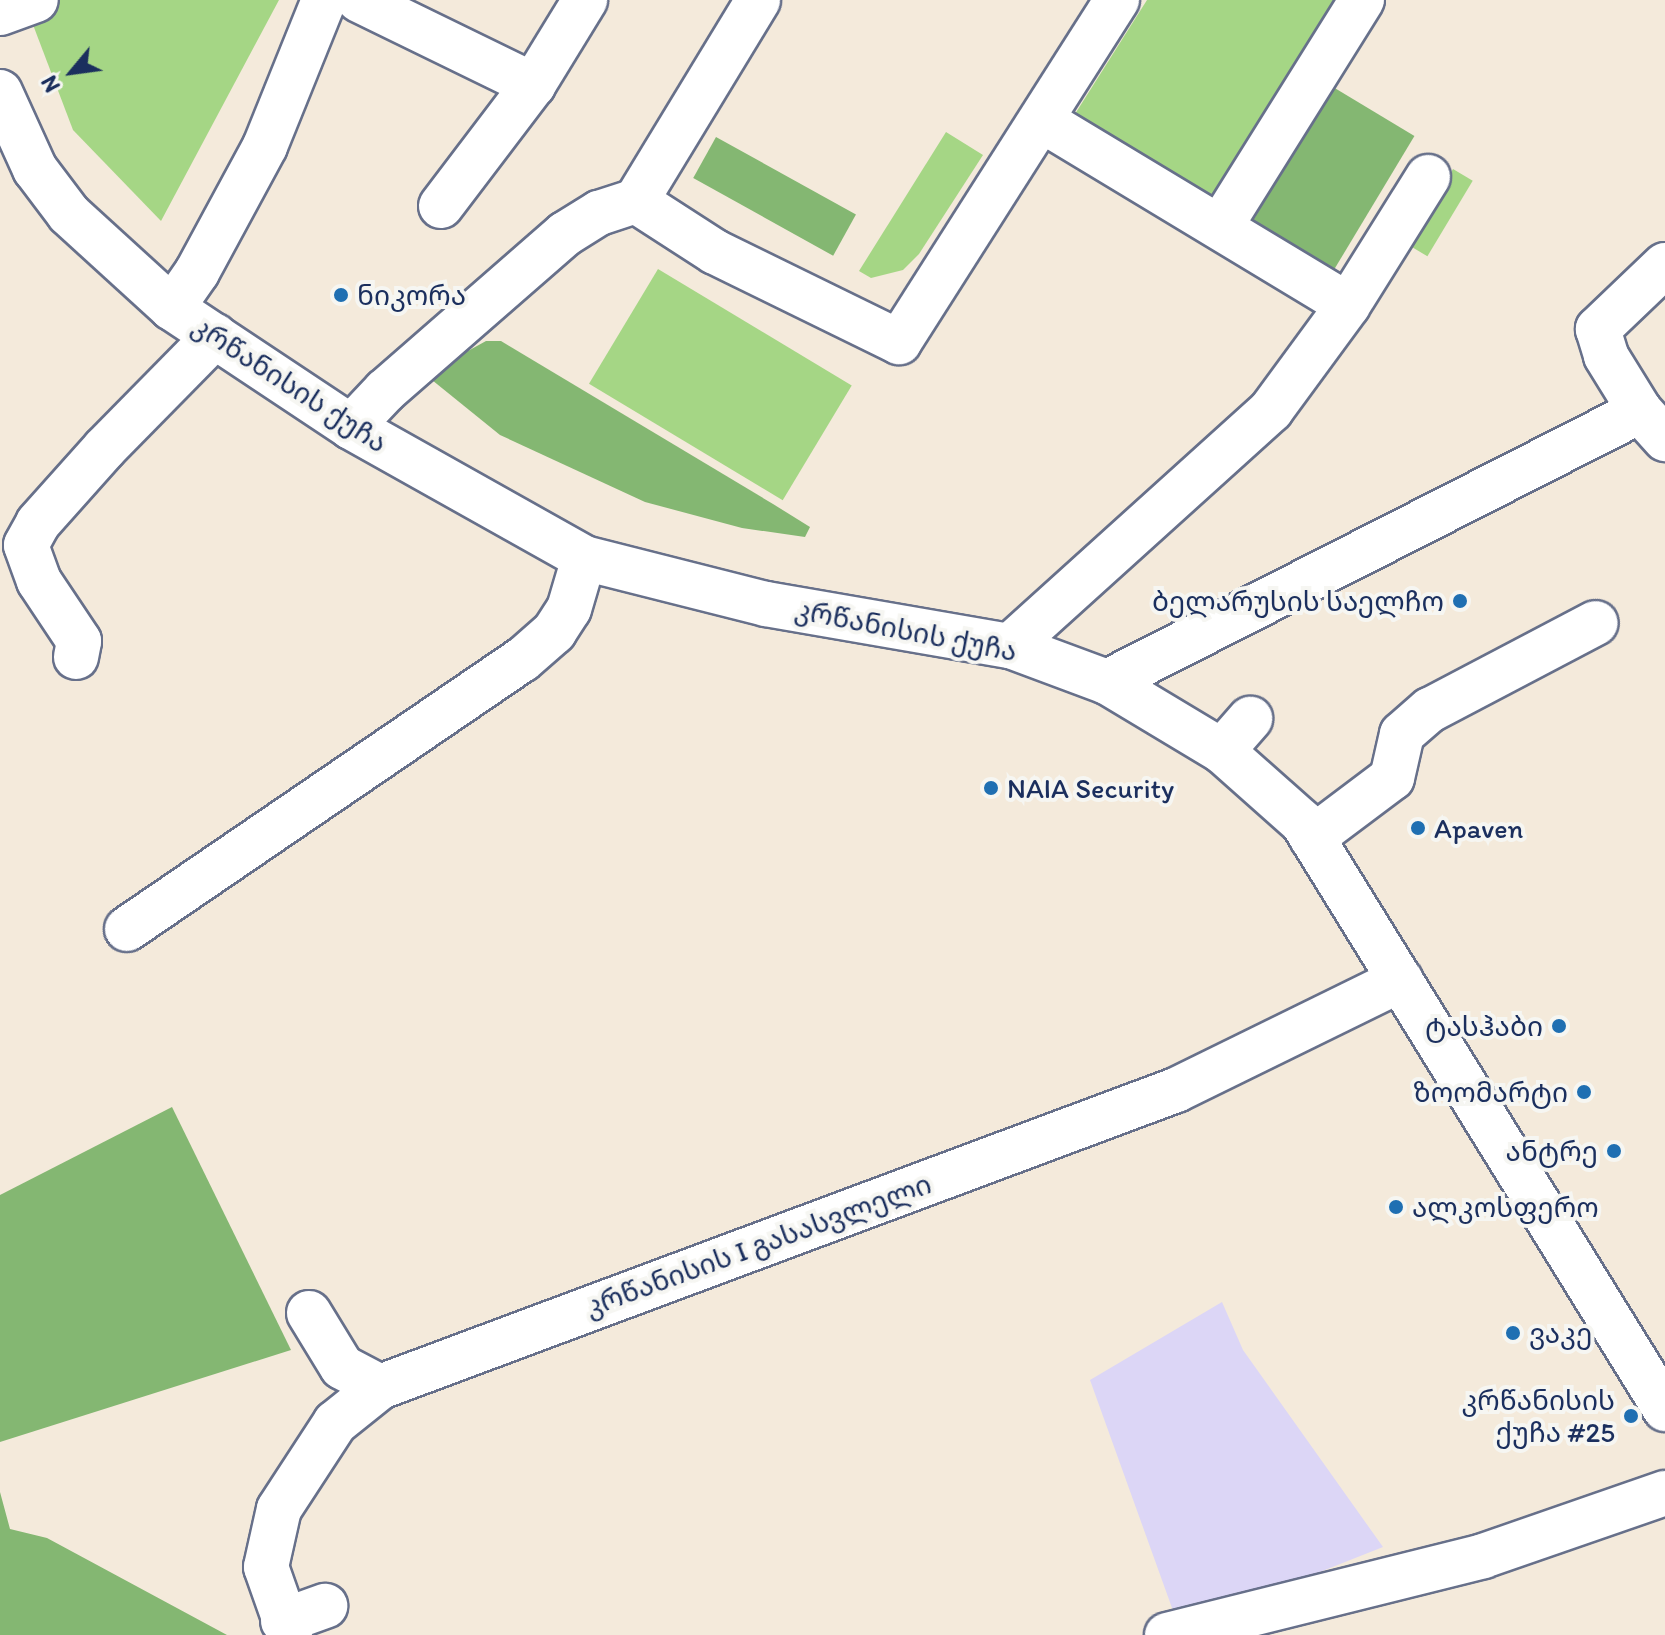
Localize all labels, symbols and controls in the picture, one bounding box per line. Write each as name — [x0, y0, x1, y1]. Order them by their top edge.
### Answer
north arrow — [32, 32, 112, 112]
text: N — [35, 71, 66, 97]
place label: ნიკორა — [357, 278, 466, 312]
marker: ნიკორა — [332, 286, 350, 304]
street label: კრწანისის ქუჩა — [186, 309, 394, 459]
place label: ბელარუსის საელჩო — [1152, 584, 1444, 618]
street label: კრწანისის ქუჩა — [792, 592, 1020, 668]
marker: ბელარუსის საელჩო — [1451, 592, 1469, 610]
place label: NAIA Security — [1007, 771, 1174, 805]
marker: NAIA Security — [982, 779, 1000, 797]
place label: Apaven — [1434, 811, 1523, 845]
marker: Apaven — [1409, 819, 1427, 837]
place label: ტასჰაბი — [1425, 1009, 1543, 1043]
marker: ტასჰაბი — [1550, 1017, 1568, 1035]
place label: ზოომარტი — [1413, 1075, 1568, 1109]
marker: ზოომარტი — [1575, 1083, 1593, 1101]
place label: ანტრე — [1506, 1134, 1598, 1168]
marker: ანტრე — [1605, 1142, 1623, 1160]
street label: კრწანისის I გასასვლელი — [580, 1167, 936, 1323]
place label: ალკოსფერო — [1412, 1190, 1599, 1224]
marker: ალკოსფერო — [1387, 1198, 1405, 1216]
place label: ვაკე — [1529, 1316, 1592, 1350]
marker: ვაკე — [1504, 1324, 1522, 1342]
place label: კრწანისის ქუჩა #25 — [1461, 1383, 1615, 1449]
marker: კრწანისის ქუჩა #25 — [1622, 1407, 1640, 1425]

